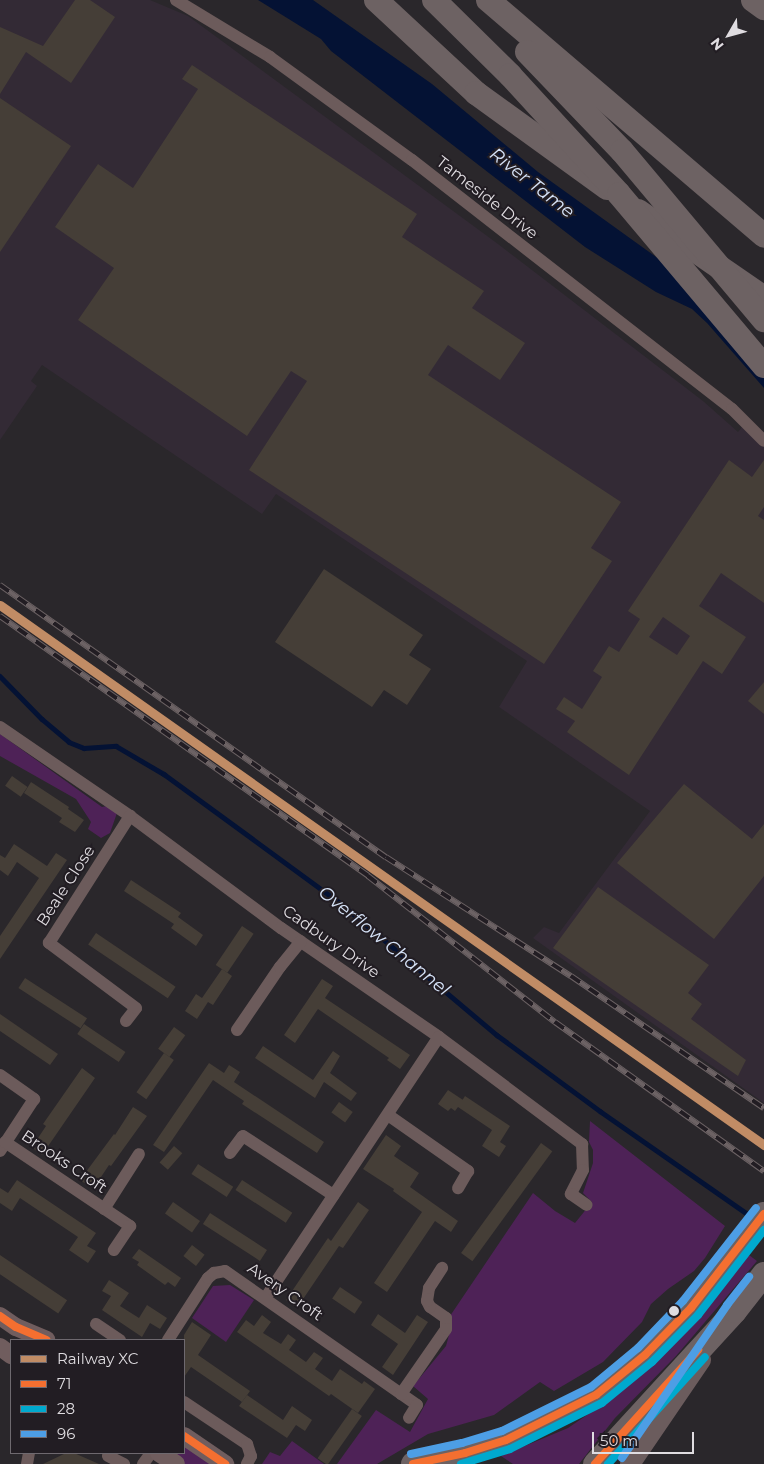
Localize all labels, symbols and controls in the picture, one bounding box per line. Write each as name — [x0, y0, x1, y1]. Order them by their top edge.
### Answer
north arrow — [704, 10, 754, 60]
text: N — [707, 34, 728, 54]
water label: River Tame — [485, 143, 579, 223]
street label: Tameside Drive — [432, 152, 542, 244]
street label: Beale Close — [33, 842, 99, 930]
water label: Overflow Channel — [314, 881, 454, 1001]
street label: Cadbury Drive — [279, 901, 383, 983]
street label: Brooks Croft — [18, 1126, 110, 1198]
street label: Avery Croft — [244, 1259, 326, 1325]
unlabelled marker — [669, 1306, 679, 1316]
legend — [10, 1339, 185, 1454]
text: Railway XC — [57, 1349, 138, 1368]
text: 71 — [57, 1374, 71, 1393]
text: 28 — [57, 1399, 75, 1418]
scale bar — [594, 1422, 696, 1454]
text: 96 — [57, 1424, 75, 1443]
text: 50 m — [600, 1431, 638, 1450]

